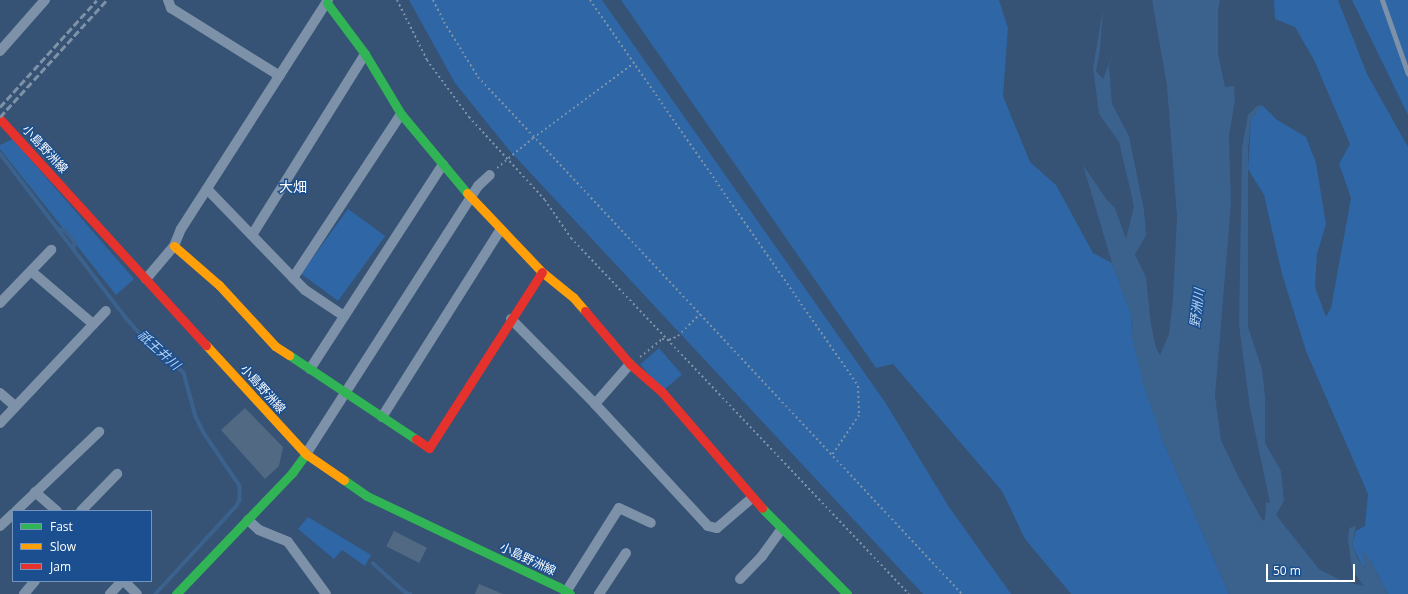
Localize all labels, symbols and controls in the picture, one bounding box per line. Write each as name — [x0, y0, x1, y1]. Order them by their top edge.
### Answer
street label: 小島野洲線 — [19, 122, 71, 176]
district label: 大畑 — [279, 179, 307, 195]
water label: 野洲川 — [1187, 288, 1207, 328]
water label: 祇王井川 — [134, 327, 184, 373]
street label: 小島野洲線 — [238, 362, 288, 416]
legend — [12, 510, 152, 582]
text: Fast — [50, 518, 73, 535]
text: Slow — [50, 538, 76, 555]
street label: 小島野洲線 — [498, 540, 558, 578]
scale bar — [1268, 556, 1357, 582]
text: Jam — [50, 558, 71, 575]
text: 50 m — [1273, 562, 1301, 579]

